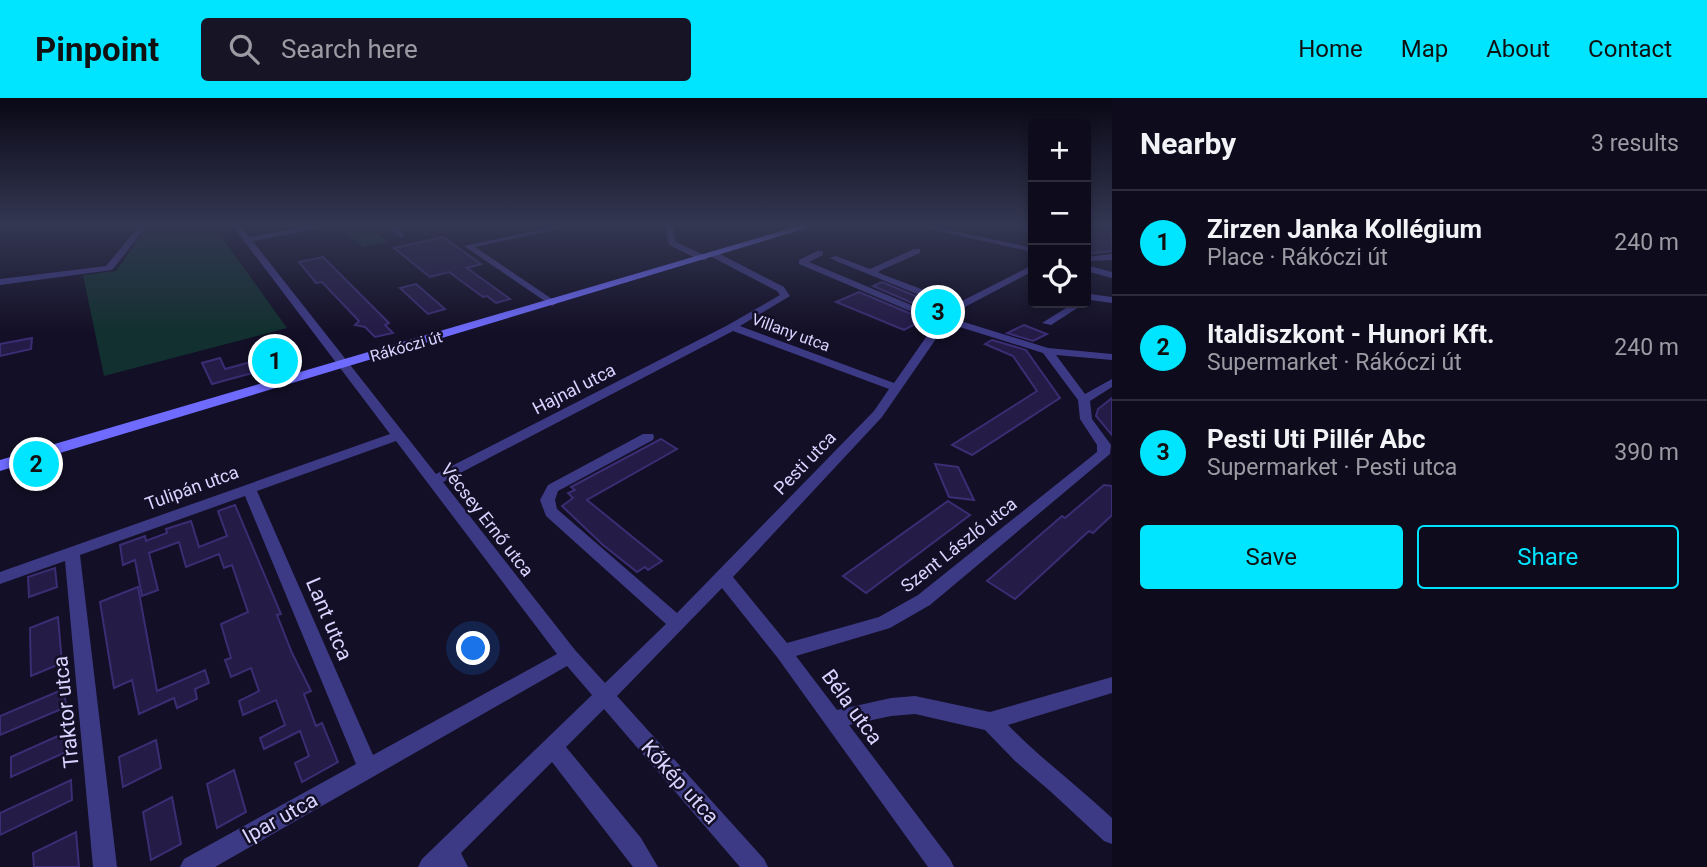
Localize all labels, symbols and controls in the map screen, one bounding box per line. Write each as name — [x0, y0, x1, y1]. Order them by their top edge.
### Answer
search box — [201, 18, 691, 81]
text: Pinpoint — [35, 30, 159, 69]
icon: search — [225, 30, 263, 68]
text: Search here — [281, 34, 418, 64]
text: Home — [1298, 35, 1363, 63]
text: Map — [1401, 35, 1448, 63]
text: About — [1486, 35, 1550, 63]
text: Contact — [1588, 35, 1672, 63]
map controls — [1028, 119, 1091, 308]
button: + — [1028, 119, 1091, 182]
text: Nearby — [1140, 126, 1236, 161]
text: 3 results — [1591, 130, 1679, 157]
button: − — [1028, 182, 1091, 245]
text: Zirzen Janka Kollégium — [1207, 214, 1482, 244]
text: 1 — [1156, 229, 1170, 256]
text: 240 m — [1614, 229, 1679, 256]
text: Place · Rákóczi út — [1207, 244, 1388, 271]
button: locate — [1028, 245, 1091, 308]
pin: 3 — [915, 286, 961, 338]
street label: Villany utca — [749, 310, 833, 355]
text: Italdiszkont - Hunori Kft. — [1207, 319, 1495, 349]
street label: Rákóczi út — [368, 327, 444, 366]
text: 2 — [1156, 334, 1170, 361]
text: 240 m — [1614, 334, 1679, 361]
pin: 1 — [252, 335, 298, 387]
text: Supermarket · Rákóczi út — [1207, 349, 1462, 376]
street label: Hajnal utca — [529, 359, 619, 418]
text: Pesti Uti Pillér Abc — [1207, 424, 1425, 454]
street label: Pesti utca — [769, 427, 840, 499]
pin: 2 — [13, 438, 59, 490]
text: 3 — [1156, 439, 1170, 466]
text: 390 m — [1614, 439, 1679, 466]
text: Supermarket · Pesti utca — [1207, 454, 1457, 481]
street label: Vécsey Ernő utca — [437, 459, 538, 580]
street label: Tulipán utca — [142, 461, 241, 514]
street label: Szent László utca — [897, 493, 1021, 596]
button: Save — [1140, 525, 1403, 589]
button: Share — [1417, 525, 1679, 589]
street label: Lant utca — [301, 574, 357, 664]
your location — [456, 631, 490, 665]
street label: Traktor utca — [48, 655, 84, 769]
street label: Béla utca — [817, 665, 887, 749]
street label: Kőkép utca — [636, 735, 724, 829]
street label: Ipar utca — [238, 788, 322, 848]

